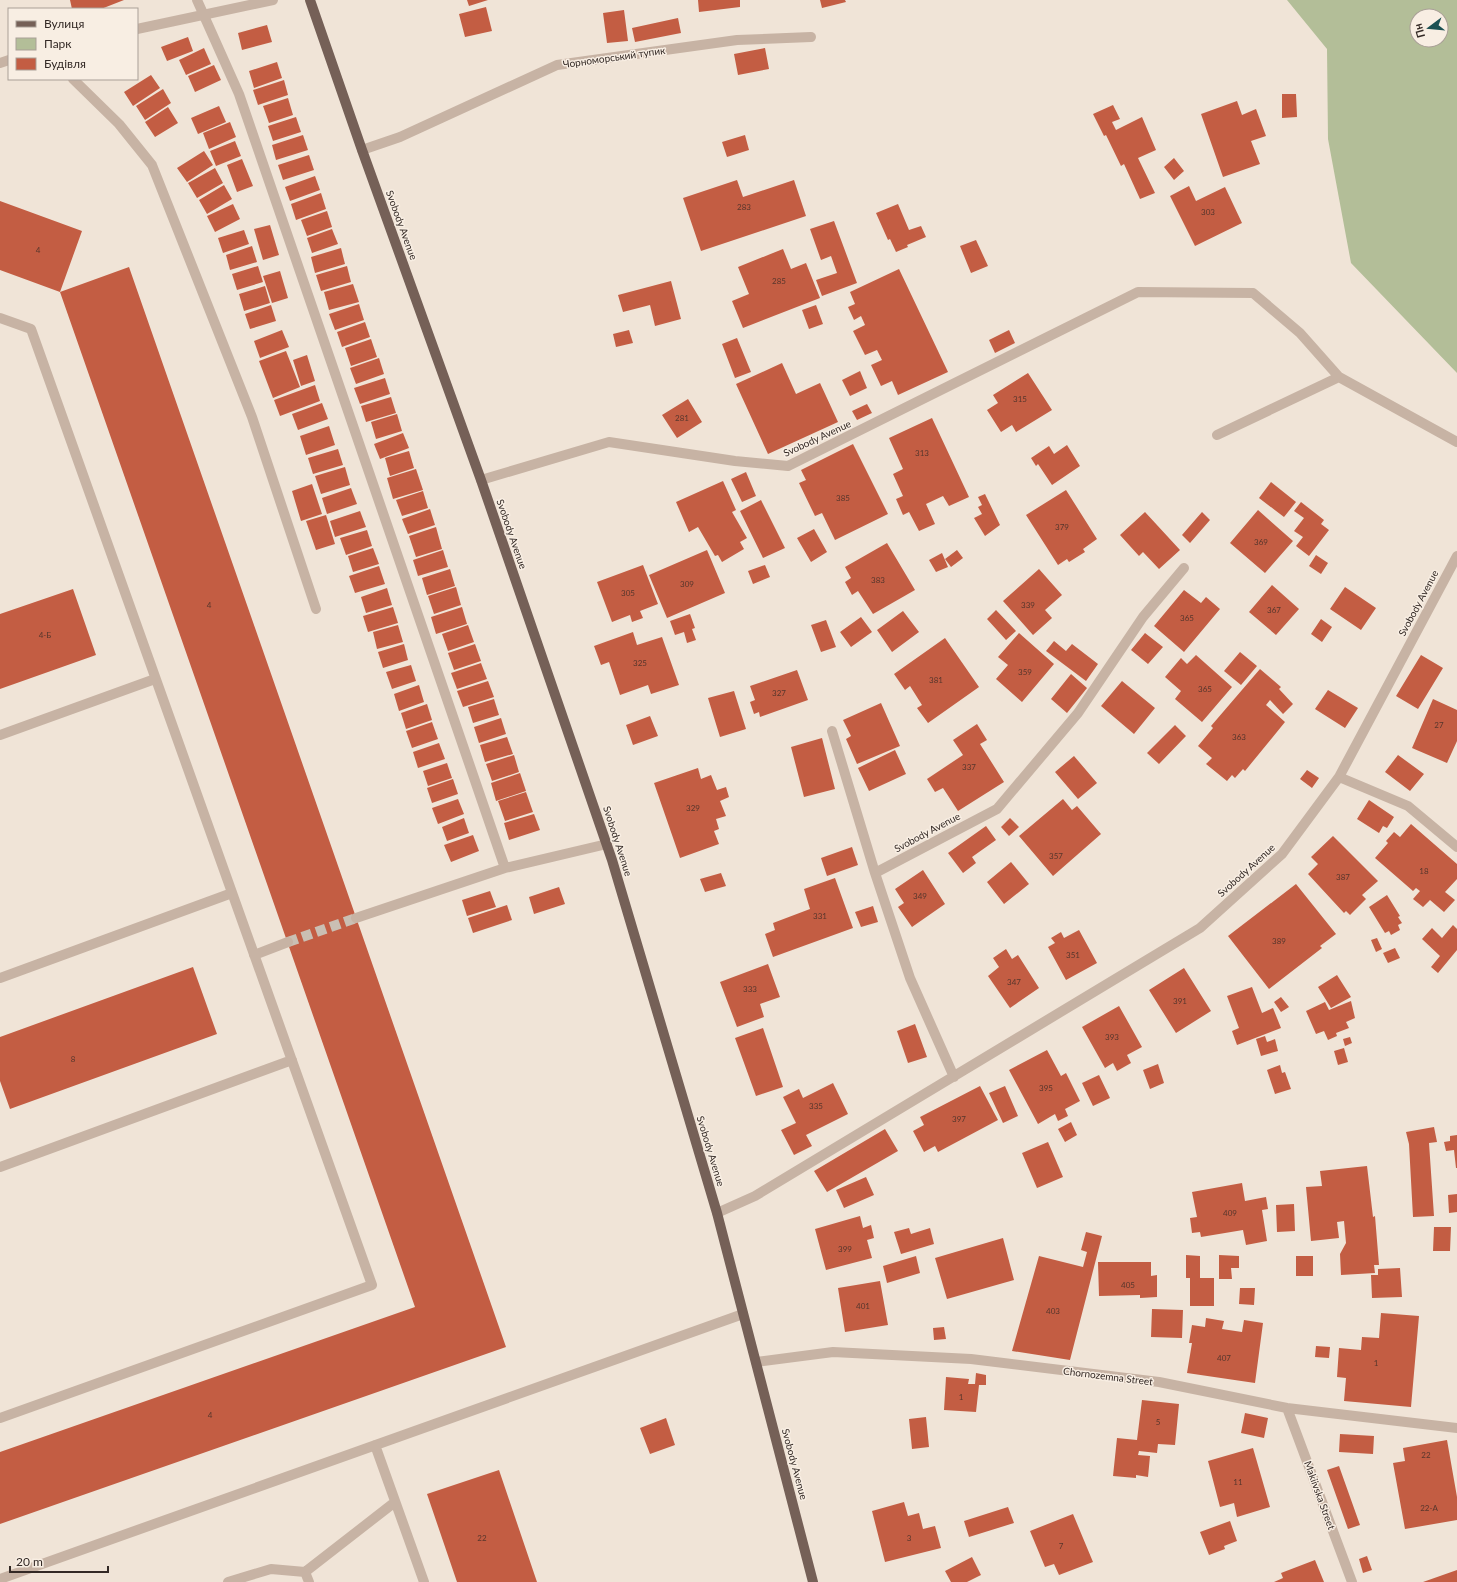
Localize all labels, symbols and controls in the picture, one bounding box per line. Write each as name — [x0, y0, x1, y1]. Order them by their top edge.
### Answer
legend — [8, 8, 138, 80]
north arrow — [1409, 8, 1449, 48]
text: Вулиця — [44, 16, 84, 31]
text: Пн — [1411, 22, 1427, 40]
text: Парк — [44, 36, 72, 51]
street label: Чорноморський тупик — [562, 44, 667, 70]
text: Будівля — [44, 56, 86, 71]
street label: Svobody Avenue — [384, 189, 420, 261]
house number: 283 — [737, 202, 751, 212]
house number: 303 — [1201, 207, 1215, 217]
house number: 4 — [36, 245, 41, 255]
house number: 285 — [772, 276, 786, 286]
house number: 315 — [1013, 394, 1027, 404]
house number: 281 — [675, 413, 689, 423]
street label: Svobody Avenue — [781, 417, 853, 459]
house number: 313 — [915, 448, 929, 458]
house number: 385 — [836, 493, 850, 503]
street label: Svobody Avenue — [494, 498, 530, 570]
house number: 379 — [1055, 522, 1069, 532]
house number: 369 — [1254, 537, 1268, 547]
street label: Svobody Avenue — [1396, 568, 1440, 638]
house number: 383 — [871, 575, 885, 585]
house number: 309 — [680, 579, 694, 589]
house number: 305 — [621, 588, 635, 598]
house number: 4 — [207, 600, 212, 610]
house number: 339 — [1021, 600, 1035, 610]
house number: 367 — [1267, 605, 1281, 615]
house number: 365 — [1180, 613, 1194, 623]
house number: 4-Б — [39, 630, 51, 640]
house number: 325 — [633, 658, 647, 668]
house number: 359 — [1018, 667, 1032, 677]
house number: 381 — [929, 675, 943, 685]
house number: 365 — [1198, 684, 1212, 694]
house number: 327 — [772, 688, 786, 698]
house number: 27 — [1434, 720, 1444, 730]
house number: 363 — [1232, 732, 1246, 742]
house number: 337 — [962, 762, 976, 772]
house number: 329 — [686, 803, 700, 813]
street label: Svobody Avenue — [601, 804, 635, 878]
street label: Svobody Avenue — [892, 810, 962, 854]
street label: Svobody Avenue — [1215, 841, 1277, 899]
house number: 357 — [1049, 851, 1063, 861]
house number: 18 — [1419, 866, 1429, 876]
house number: 387 — [1336, 872, 1350, 882]
house number: 349 — [913, 891, 927, 901]
house number: 331 — [813, 911, 827, 921]
house number: 389 — [1272, 936, 1286, 946]
house number: 351 — [1066, 950, 1080, 960]
house number: 347 — [1007, 977, 1021, 987]
house number: 333 — [743, 984, 757, 994]
house number: 391 — [1173, 996, 1187, 1006]
house number: 393 — [1105, 1032, 1119, 1042]
house number: 8 — [71, 1054, 76, 1064]
house number: 395 — [1039, 1083, 1053, 1093]
house number: 335 — [809, 1101, 823, 1111]
street label: Svobody Avenue — [695, 1114, 727, 1188]
house number: 397 — [952, 1114, 966, 1124]
house number: 409 — [1223, 1208, 1237, 1218]
house number: 399 — [838, 1244, 852, 1254]
house number: 405 — [1121, 1280, 1135, 1290]
house number: 401 — [856, 1301, 870, 1311]
house number: 403 — [1046, 1306, 1060, 1316]
house number: 407 — [1217, 1353, 1231, 1363]
house number: 1 — [1374, 1358, 1379, 1368]
street label: Chornozemna Street — [1063, 1365, 1154, 1387]
house number: 1 — [959, 1392, 964, 1402]
house number: 4 — [208, 1410, 213, 1420]
house number: 5 — [1156, 1417, 1161, 1427]
street label: Svobody Avenue — [780, 1427, 810, 1501]
house number: 22 — [1421, 1450, 1431, 1460]
street label: Makiivska Street — [1302, 1459, 1338, 1531]
house number: 11 — [1233, 1477, 1243, 1487]
house number: 22-А — [1420, 1503, 1438, 1513]
house number: 22 — [477, 1533, 487, 1543]
house number: 3 — [907, 1533, 912, 1543]
house number: 7 — [1059, 1541, 1064, 1551]
scale bar — [10, 1548, 108, 1574]
text: 20 m — [16, 1554, 43, 1569]

